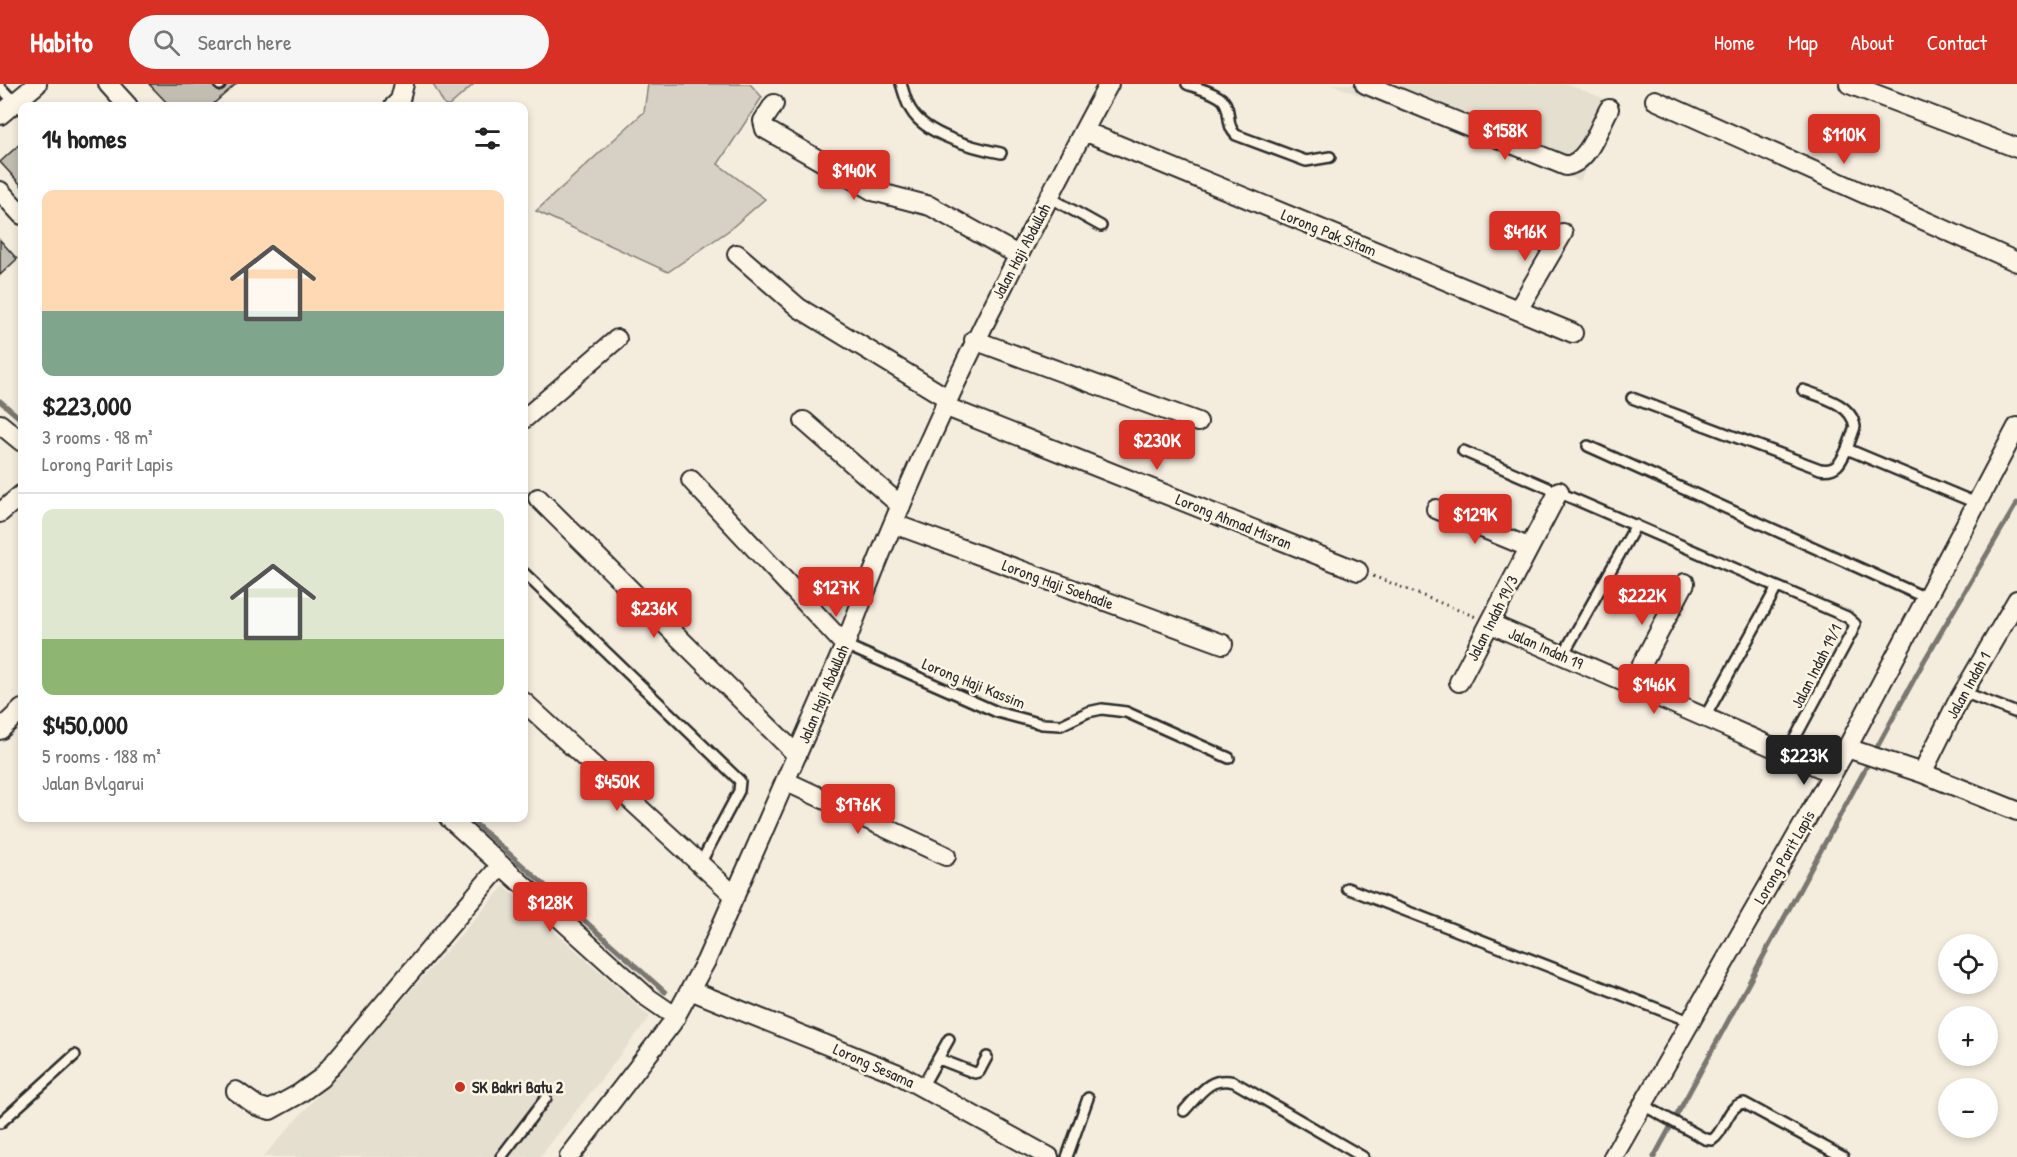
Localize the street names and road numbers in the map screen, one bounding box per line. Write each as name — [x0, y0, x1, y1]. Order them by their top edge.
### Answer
street label: Jalan Haji Abdullah — [987, 199, 1056, 303]
street label: Lorong Pak Sitam — [1278, 203, 1380, 261]
street label: Lorong Ahmad Misran — [1173, 488, 1295, 554]
street label: Lorong Haji Soehadie — [999, 554, 1117, 615]
street label: Jalan Indah 19/3 — [1461, 572, 1523, 664]
street label: Jalan Indah 19/1 — [1785, 620, 1847, 712]
street label: Jalan Indah 19 — [1505, 622, 1587, 674]
street label: Jalan Haji Abdullah — [792, 641, 854, 747]
street label: Jalan Indah 1 — [1941, 647, 1995, 722]
street label: Lorong Haji Kassim — [919, 652, 1029, 714]
street label: Lorong Parit Lapis — [1748, 806, 1820, 908]
street label: Lorong Sesama — [830, 1037, 918, 1093]

